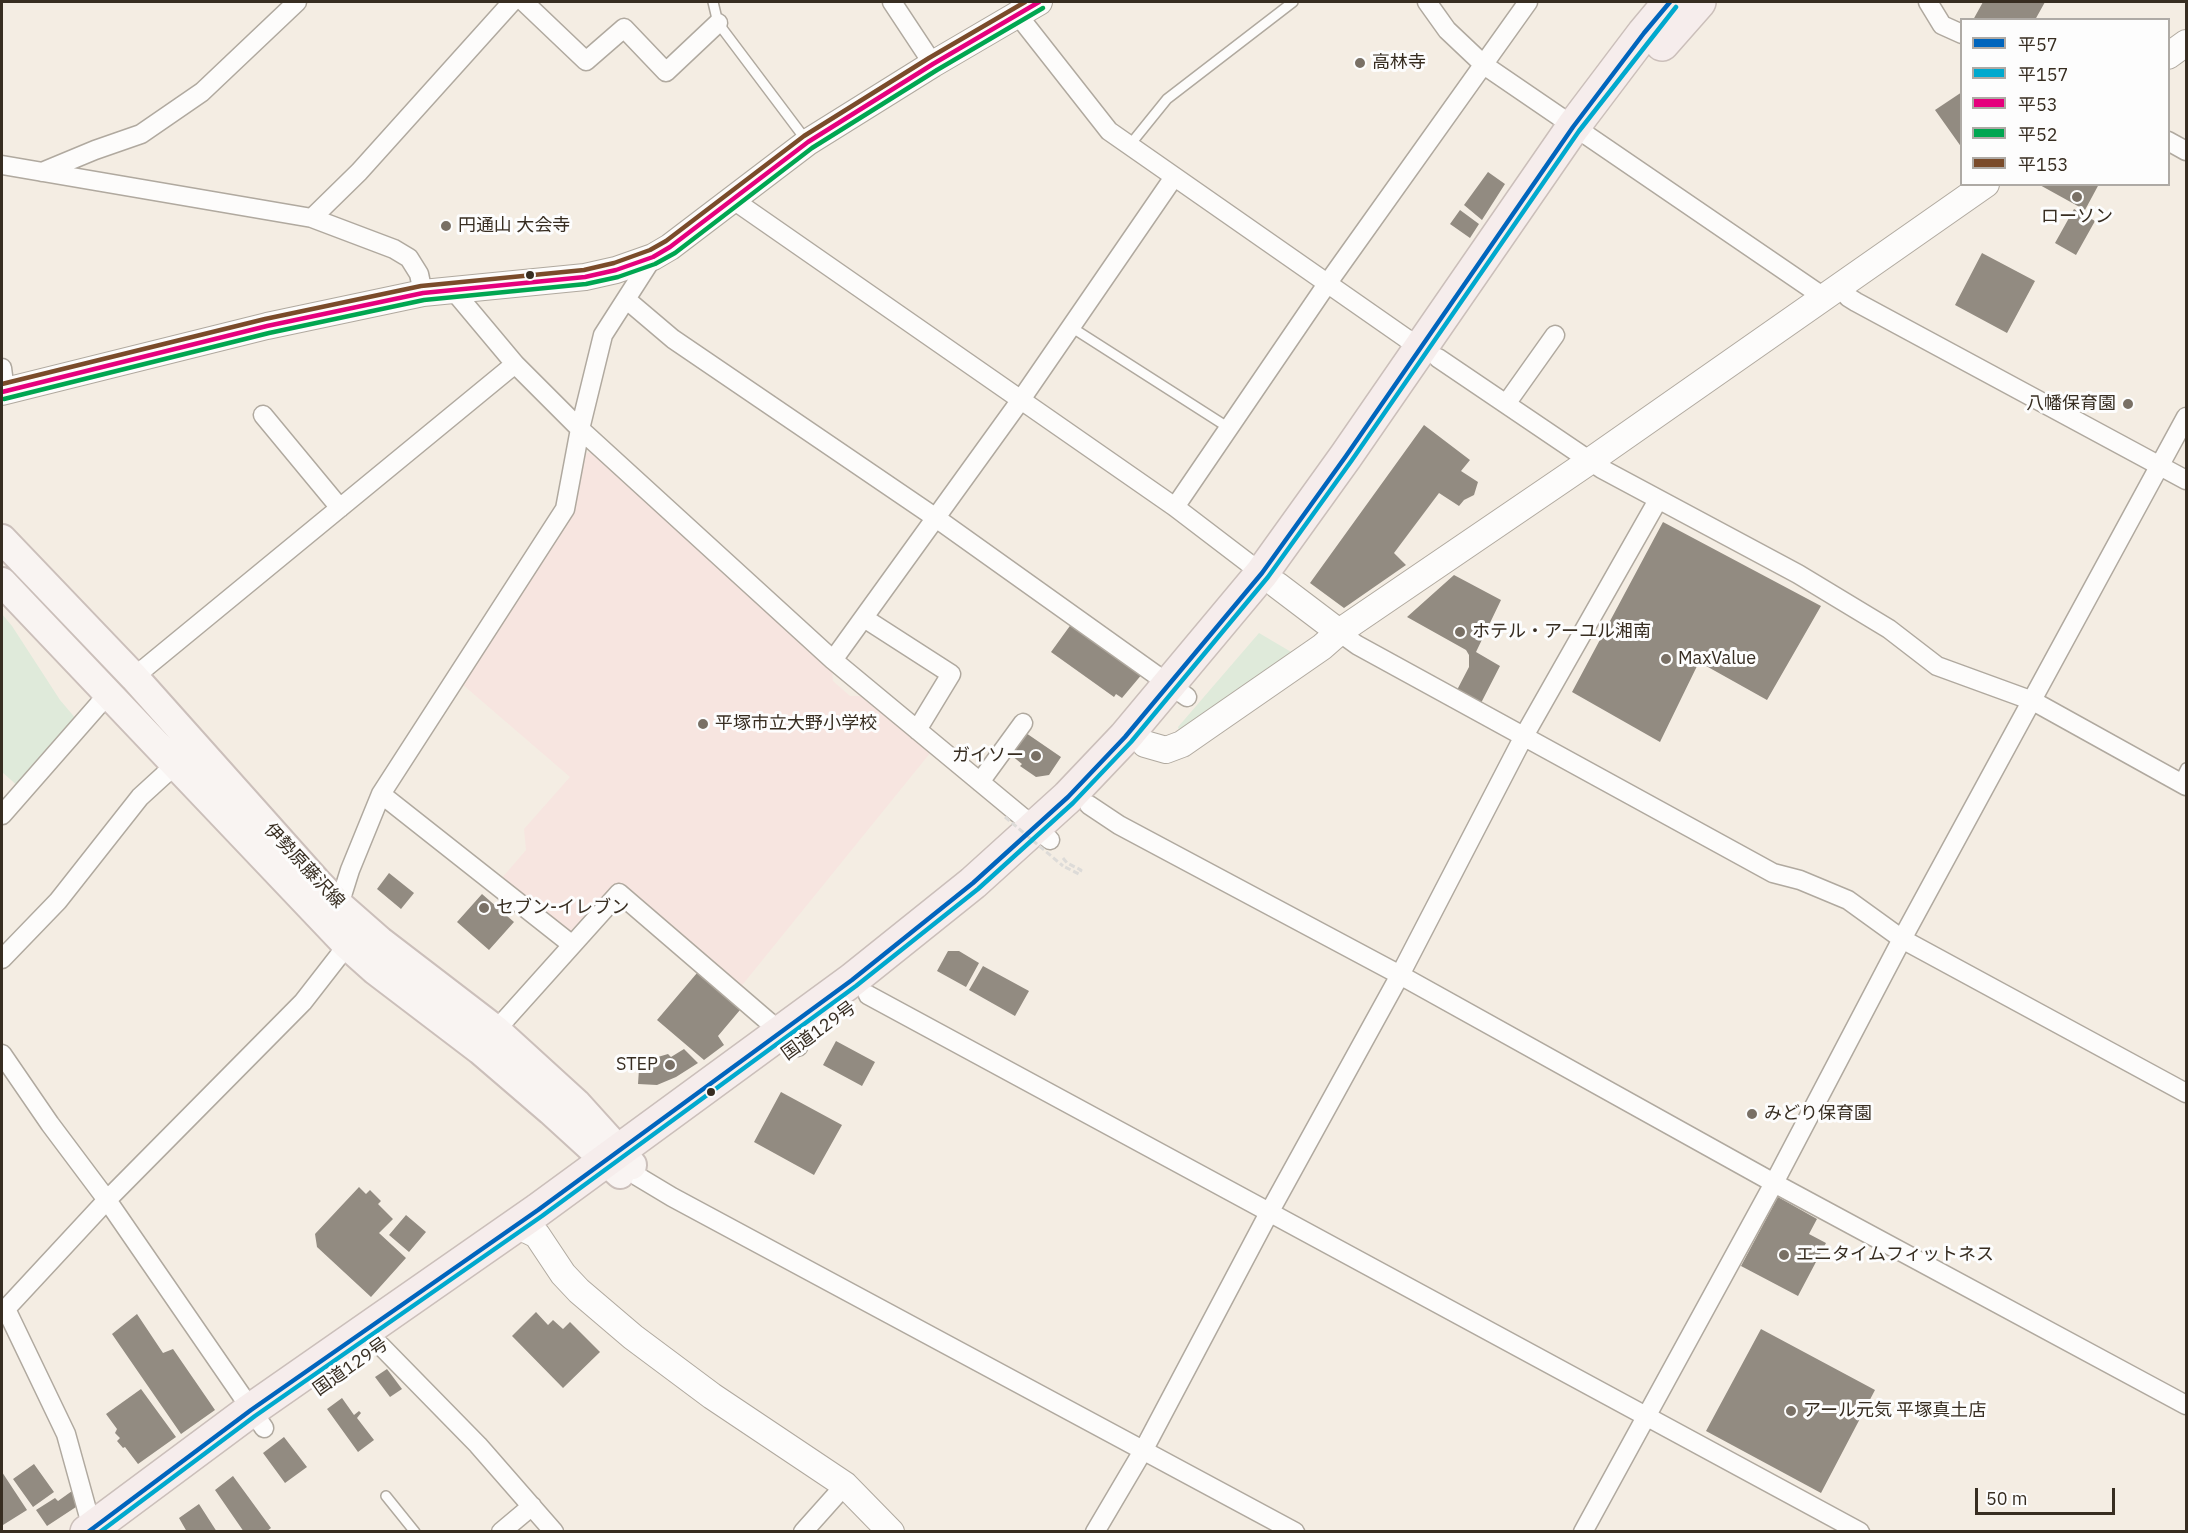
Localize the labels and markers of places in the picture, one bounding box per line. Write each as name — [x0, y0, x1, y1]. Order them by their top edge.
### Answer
place label: 高林寺 — [1372, 52, 1426, 74]
marker: 高林寺 — [1353, 56, 1367, 70]
marker: ローソン — [2070, 190, 2084, 204]
place label: ローソン — [2041, 206, 2113, 228]
place label: 円通山 大会寺 — [458, 215, 570, 237]
marker: 円通山 大会寺 — [439, 219, 453, 233]
unlabelled marker — [524, 269, 536, 281]
place label: 八幡保育園 — [2026, 393, 2116, 415]
marker: 八幡保育園 — [2121, 397, 2135, 411]
place label: ホテル・アーユル湘南 — [1472, 621, 1651, 643]
marker: ホテル・アーユル湘南 — [1453, 625, 1467, 639]
place label: MaxValue — [1678, 648, 1756, 670]
marker: MaxValue — [1659, 652, 1673, 666]
place label: 平塚市立大野小学校 — [715, 713, 877, 735]
marker: 平塚市立大野小学校 — [696, 717, 710, 731]
place label: ガイソー — [952, 745, 1024, 767]
marker: ガイソー — [1029, 749, 1043, 763]
place label: セブン-イレブン — [496, 897, 629, 919]
marker: セブン-イレブン — [477, 901, 491, 915]
place label: STEP — [616, 1054, 658, 1076]
marker: STEP — [663, 1058, 677, 1072]
unlabelled marker — [705, 1086, 717, 1098]
place label: みどり保育園 — [1764, 1103, 1872, 1125]
marker: みどり保育園 — [1745, 1107, 1759, 1121]
place label: エニタイムフィットネス — [1796, 1244, 1994, 1266]
marker: エニタイムフィットネス — [1777, 1248, 1791, 1262]
place label: アール元気 平塚真土店 — [1803, 1400, 1986, 1422]
marker: アール元気 平塚真土店 — [1784, 1404, 1798, 1418]

